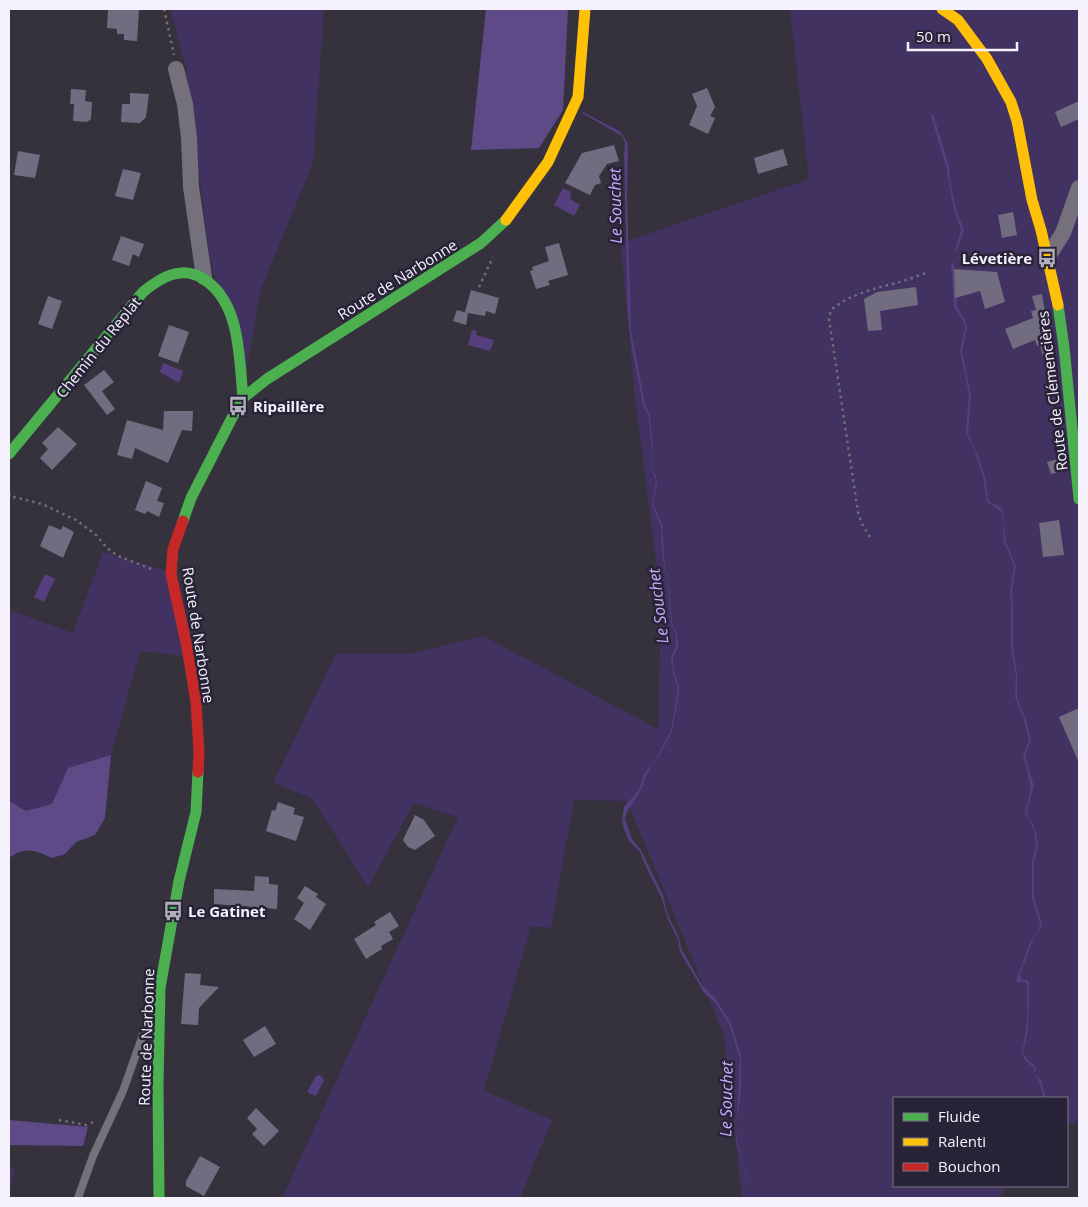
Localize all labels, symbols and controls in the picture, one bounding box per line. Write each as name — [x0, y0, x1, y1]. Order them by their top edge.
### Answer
scale bar — [908, 20, 1017, 52]
text: 50 m — [916, 26, 951, 46]
water label: Le Souchet — [603, 167, 627, 244]
street label: Route de Narbonne — [333, 234, 461, 324]
bus stop icon: Lévetière — [1036, 247, 1058, 269]
place label: Lévetière — [962, 248, 1032, 268]
street label: Chemin du Replat — [51, 292, 145, 402]
street label: Route de Clémencières — [1032, 310, 1072, 472]
bus stop icon: Ripaillère — [227, 395, 249, 417]
place label: Ripaillère — [253, 396, 324, 416]
street label: Route de Narbonne — [178, 566, 220, 704]
water label: Le Souchet — [642, 566, 674, 645]
bus stop icon: Le Gatinet — [162, 900, 184, 922]
place label: Le Gatinet — [188, 901, 266, 921]
street label: Route de Narbonne — [134, 968, 158, 1106]
water label: Le Souchet — [714, 1060, 738, 1137]
legend — [893, 1097, 1068, 1187]
text: Fluide — [938, 1106, 980, 1126]
text: Ralenti — [938, 1131, 986, 1151]
text: Bouchon — [938, 1156, 1001, 1176]

